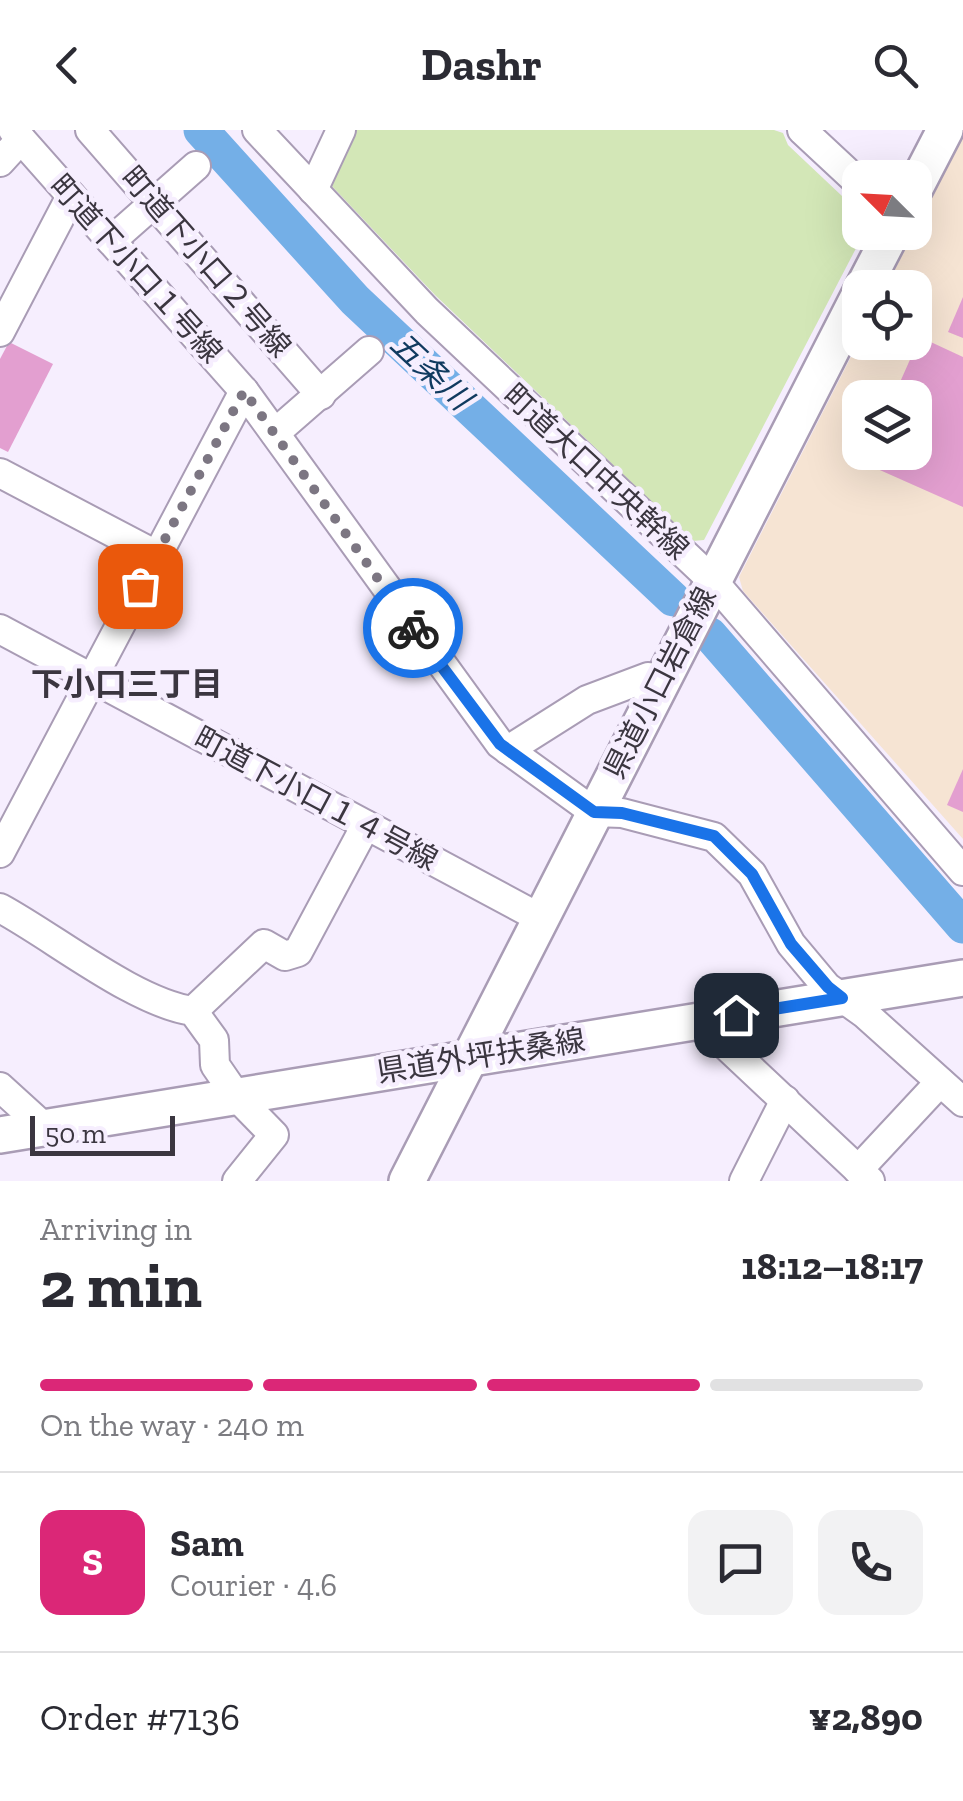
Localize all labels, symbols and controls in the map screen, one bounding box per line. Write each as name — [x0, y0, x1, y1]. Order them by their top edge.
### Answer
icon: back — [40, 38, 95, 93]
text: Dashr — [421, 38, 542, 92]
icon: search — [868, 38, 923, 93]
street label: 町道下小口２号線 — [114, 160, 298, 364]
north arrow — [842, 160, 932, 250]
map controls — [842, 160, 932, 470]
street label: 町道下小口１号線 — [42, 168, 230, 370]
button: locate — [842, 270, 932, 360]
water label: 五条川 — [383, 324, 481, 420]
street label: 町道大口中央幹線 — [496, 377, 696, 567]
button: layers — [842, 380, 932, 470]
pin — [98, 544, 183, 629]
icon: bag — [113, 559, 168, 614]
courier — [363, 578, 463, 678]
street label: 県道小口岩倉線 — [596, 581, 724, 785]
icon: bike — [386, 601, 441, 656]
district label: 下小口三丁目 — [31, 665, 223, 703]
street label: 町道下小口１４号線 — [188, 720, 444, 878]
pin — [694, 973, 779, 1058]
icon: home — [709, 988, 764, 1043]
street label: 県道外坪扶桑線 — [374, 1022, 588, 1090]
scale bar — [30, 1111, 175, 1156]
text: 50 m — [45, 1117, 106, 1150]
text: Arriving in — [40, 1210, 192, 1248]
text: 18:12–18:17 — [741, 1243, 923, 1289]
text: 2 min — [40, 1246, 202, 1324]
text: On the way · 240 m — [40, 1406, 304, 1444]
button: chat — [688, 1510, 793, 1615]
button: phone — [818, 1510, 923, 1615]
text: Sam — [170, 1520, 244, 1566]
text: S — [82, 1539, 103, 1585]
text: Courier · 4.6 — [170, 1566, 337, 1604]
text: Order #7136 — [40, 1694, 240, 1740]
text: ¥2,890 — [809, 1694, 923, 1740]

